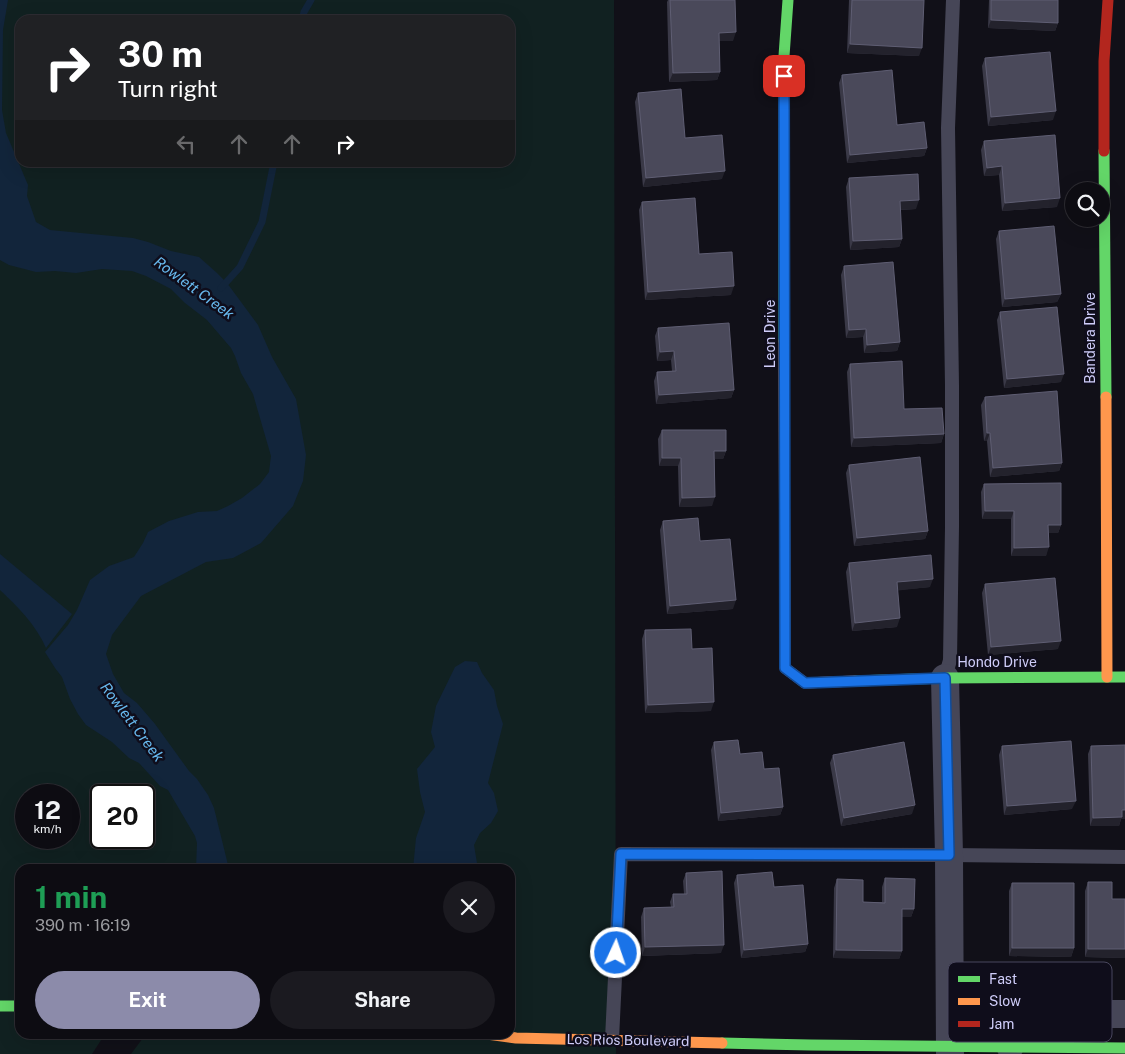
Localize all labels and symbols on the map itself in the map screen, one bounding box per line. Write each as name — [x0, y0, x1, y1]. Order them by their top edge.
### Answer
pin — [763, 55, 805, 97]
water label: Rowlett Creek — [151, 253, 238, 323]
street label: Bandera Drive — [1082, 292, 1098, 384]
street label: Leon Drive — [762, 300, 778, 368]
street label: Hondo Drive — [957, 654, 1037, 670]
water label: Rowlett Creek — [97, 679, 168, 765]
speed limit sign: 20 — [90, 784, 155, 849]
position arrow — [589, 926, 641, 978]
legend — [948, 962, 1112, 1042]
text: Fast — [989, 971, 1017, 987]
text: Slow — [989, 993, 1021, 1009]
text: Jam — [989, 1016, 1014, 1032]
street label: Los Rios Boulevard — [566, 1031, 690, 1049]

